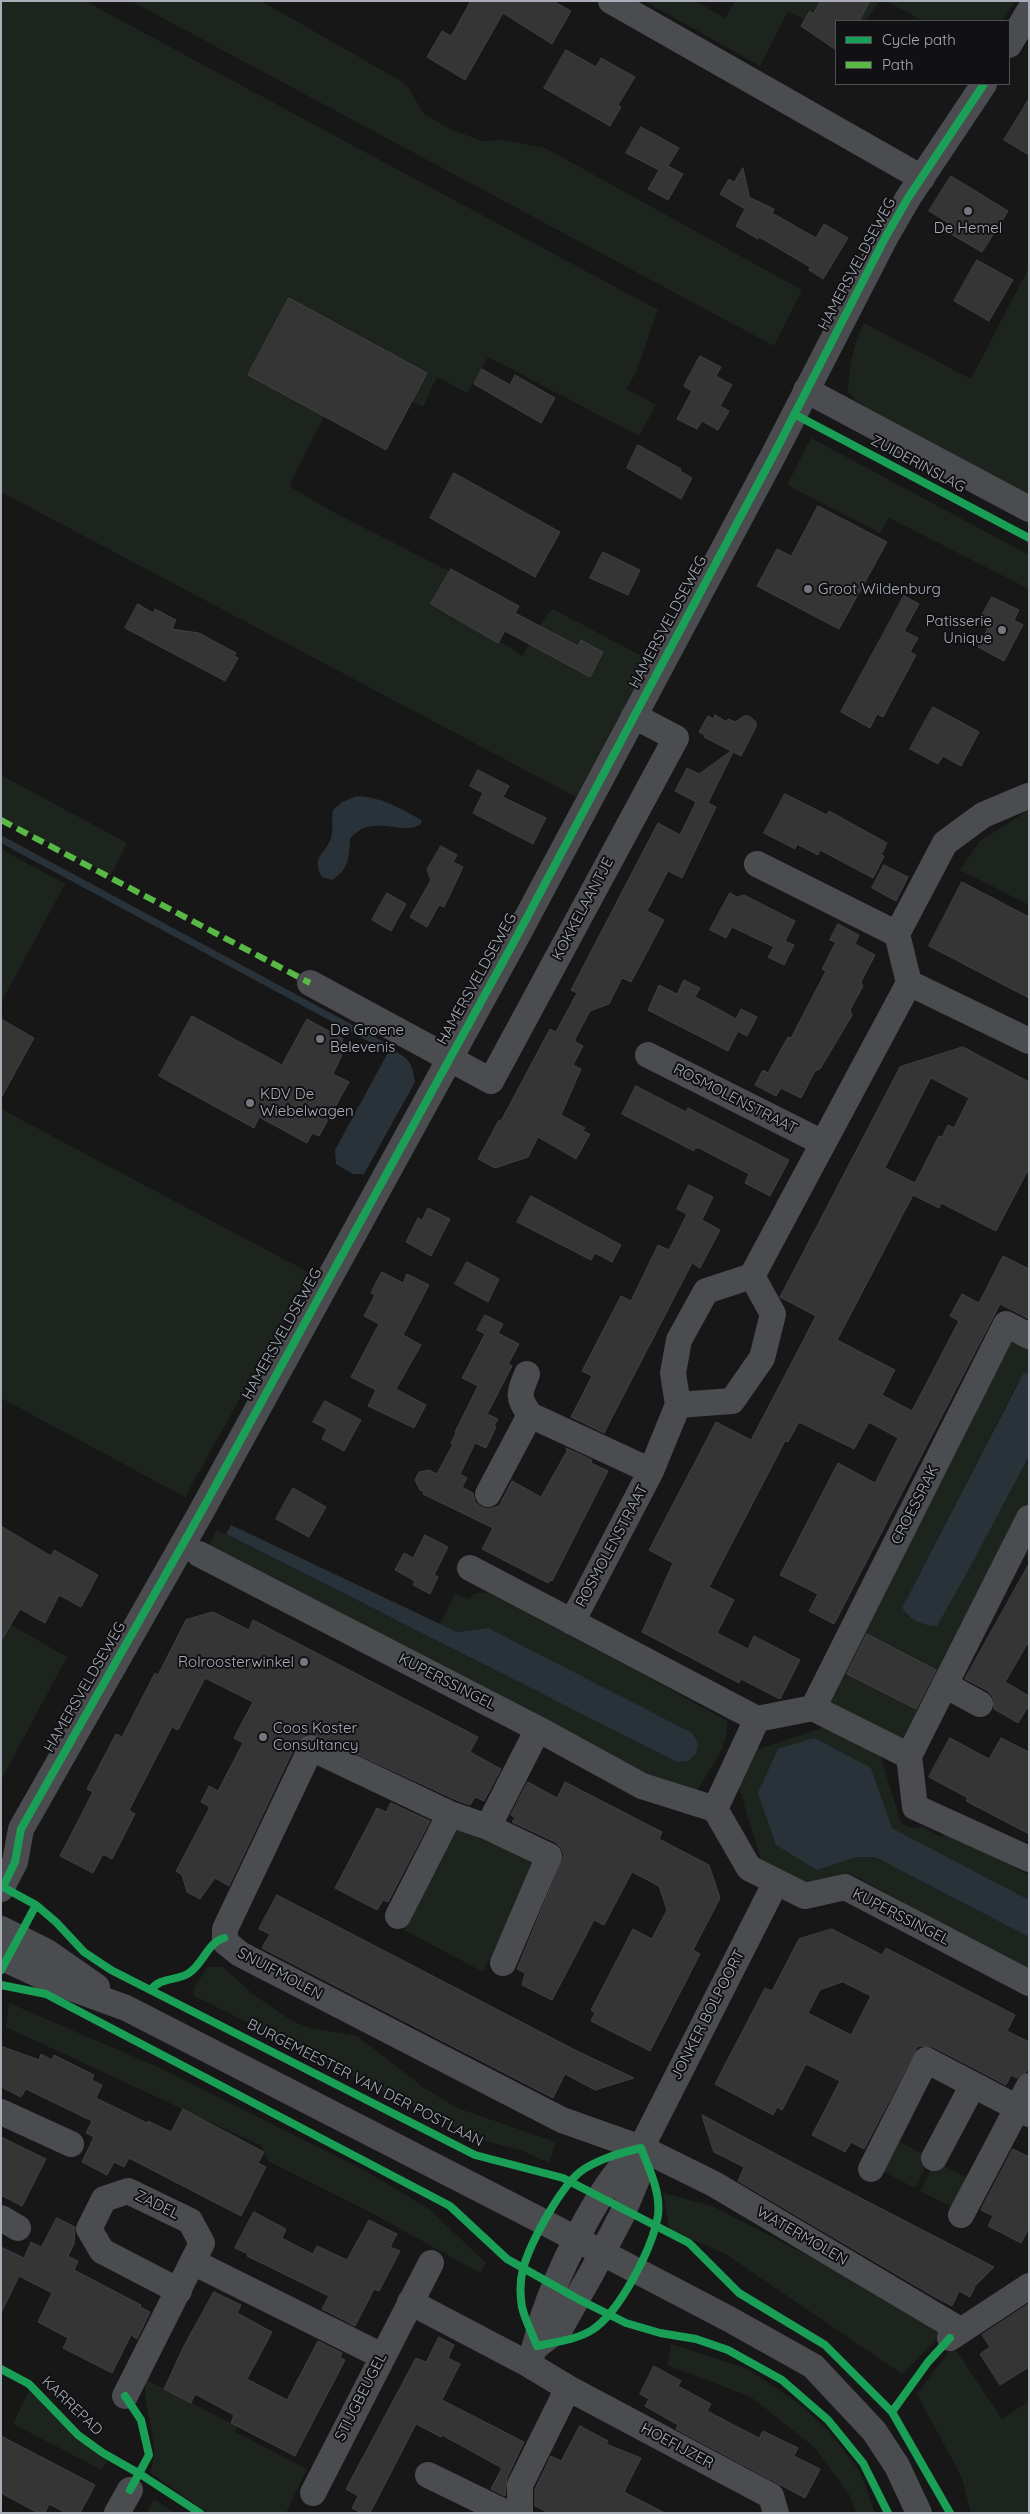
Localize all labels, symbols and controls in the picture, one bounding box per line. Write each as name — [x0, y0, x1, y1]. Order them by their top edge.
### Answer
legend — [835, 20, 1010, 85]
text: Cycle path — [882, 30, 956, 49]
text: Path — [882, 55, 914, 74]
street label: HAMERSVELDSEWEG — [814, 195, 900, 333]
marker: De Hemel — [962, 205, 974, 217]
place label: De Hemel — [934, 219, 1002, 237]
street label: ZUIDERINSLAG — [868, 432, 968, 496]
street label: HAMERSVELDSEWEG — [625, 553, 711, 691]
place label: Groot Wildenburg — [818, 580, 941, 598]
marker: Groot Wildenburg — [802, 583, 814, 595]
place label: Patisserie Unique — [926, 612, 992, 647]
marker: Patisserie Unique — [996, 624, 1008, 636]
street label: KOKKELAANTJE — [548, 855, 618, 963]
street label: HAMERSVELDSEWEG — [433, 910, 521, 1048]
place label: De Groene Belevenis — [330, 1021, 404, 1056]
marker: De Groene Belevenis — [314, 1033, 326, 1045]
street label: ROSMOLENSTRAAT — [670, 1060, 800, 1138]
place label: KDV De Wiebelwagen — [260, 1085, 354, 1120]
marker: KDV De Wiebelwagen — [244, 1097, 256, 1109]
street label: HAMERSVELDSEWEG — [238, 1265, 326, 1403]
street label: CROESSRAK — [887, 1462, 943, 1548]
street label: ROSMOLENSTRAAT — [572, 1482, 652, 1610]
street label: HAMERSVELDSEWEG — [40, 1619, 130, 1755]
street label: KUPERSSINGEL — [395, 1650, 499, 1714]
place label: Rolroosterwinkel — [178, 1653, 294, 1671]
marker: Rolroosterwinkel — [298, 1656, 310, 1668]
place label: Coos Koster Consultancy — [273, 1719, 359, 1754]
marker: Coos Koster Consultancy — [257, 1731, 269, 1743]
street label: KUPERSSINGEL — [849, 1885, 953, 1949]
street label: SNUIFMOLEN — [234, 1944, 326, 2004]
street label: JONKER BOLPOORT — [667, 1947, 749, 2083]
street label: BURGEMEESTER VAN DER POSTLAAN — [244, 2015, 486, 2151]
street label: ZADEL — [132, 2187, 182, 2223]
street label: WATERMOLEN — [753, 2203, 851, 2269]
street label: STIJGBEUGEL — [331, 2350, 391, 2444]
street label: KARREPAD — [38, 2373, 106, 2439]
street label: HOEFIJZER — [638, 2419, 716, 2473]

